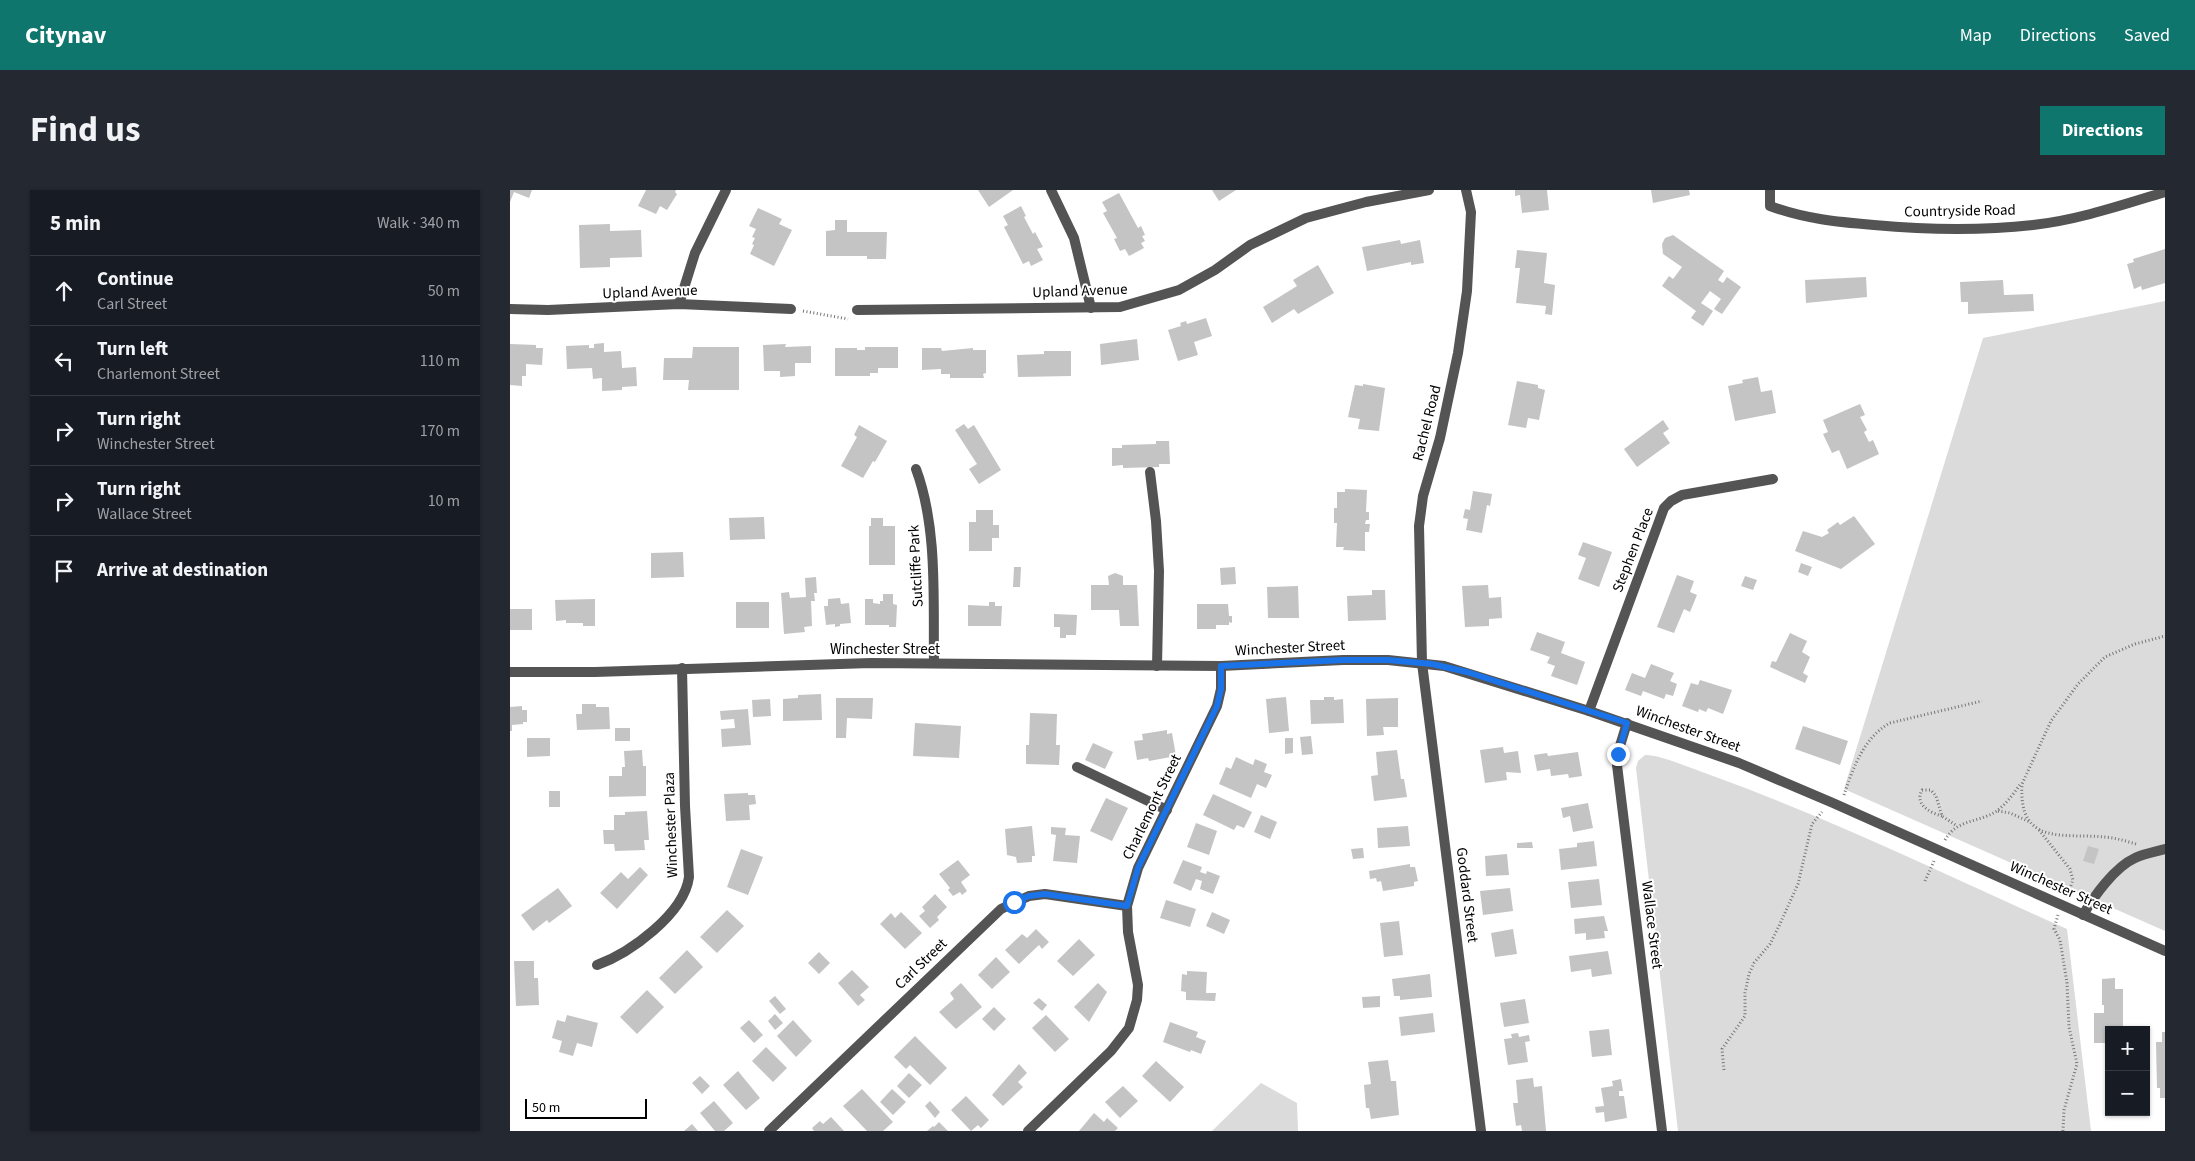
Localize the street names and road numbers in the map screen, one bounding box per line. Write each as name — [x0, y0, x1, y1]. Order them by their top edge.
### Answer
street label: Countryside Road — [1904, 200, 2016, 222]
street label: Upland Avenue — [1032, 279, 1128, 303]
street label: Upland Avenue — [602, 280, 698, 304]
street label: Rachel Road — [1407, 383, 1447, 463]
street label: Stephen Place — [1607, 505, 1659, 595]
street label: Sutcliffe Park — [903, 524, 929, 608]
street label: Winchester Street — [1234, 635, 1346, 661]
street label: Winchester Street — [830, 639, 940, 660]
street label: Winchester Street — [1633, 700, 1743, 758]
street label: Charlemont Street — [1117, 751, 1187, 863]
street label: Winchester Plaza — [659, 772, 683, 878]
street label: Goddard Street — [1451, 846, 1483, 944]
street label: Winchester Street — [2006, 856, 2116, 920]
street label: Wallace Street — [1636, 880, 1668, 970]
street label: Carl Street — [890, 934, 952, 994]

